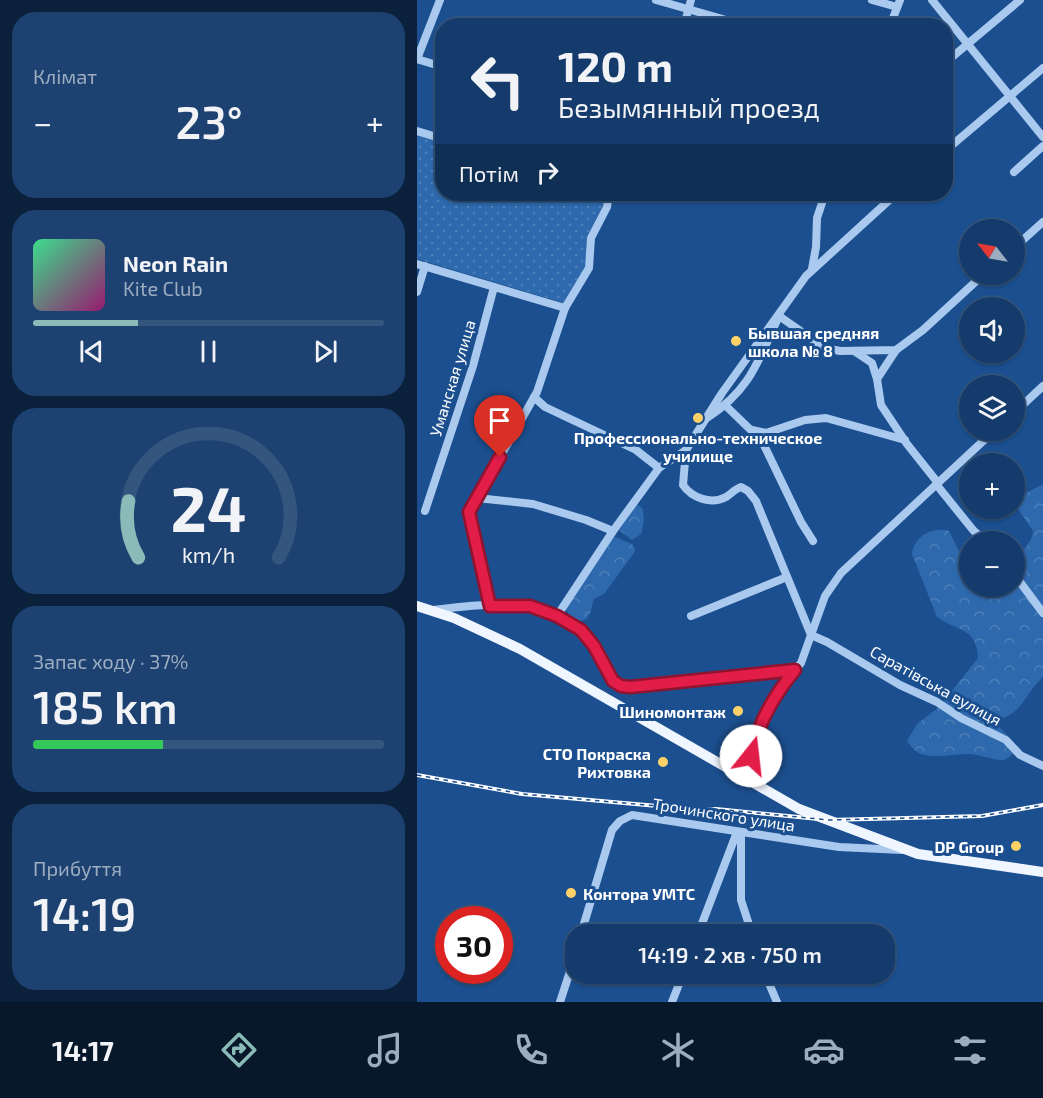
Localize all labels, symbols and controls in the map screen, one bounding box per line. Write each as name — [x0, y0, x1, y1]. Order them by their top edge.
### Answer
text: 120 m — [558, 40, 673, 90]
icon: left — [459, 42, 537, 120]
text: Клімат — [33, 64, 97, 88]
text: Безымянный проезд — [558, 91, 820, 123]
text: 23° — [176, 94, 243, 148]
text: − — [33, 102, 52, 142]
text: + — [366, 102, 384, 142]
icon: right — [531, 156, 564, 189]
text: Потім — [459, 160, 519, 186]
north arrow — [959, 219, 1025, 285]
map controls — [959, 219, 1025, 597]
text: Neon Rain — [123, 250, 228, 276]
text: Kite Club — [123, 276, 203, 300]
button: sound — [959, 297, 1025, 363]
street label: Уманская улица — [425, 317, 480, 439]
place label: Бывшая средняя школа № 8 — [748, 323, 879, 360]
marker: Бывшая средняя школа № 8 — [729, 334, 743, 348]
icon: previous — [75, 335, 108, 368]
icon: pause — [192, 335, 225, 368]
icon: next — [309, 335, 342, 368]
button: layers — [959, 375, 1025, 441]
pin — [474, 395, 525, 457]
icon: arrive — [483, 404, 516, 437]
marker: Профессионально-техническое училище — [691, 411, 705, 425]
place label: Профессионально-техническое училище — [574, 428, 822, 465]
button: + — [959, 453, 1025, 519]
text: 24 — [170, 470, 246, 545]
button: − — [959, 531, 1025, 597]
text: km/h — [182, 542, 235, 567]
street label: Саратівська вулиця — [867, 641, 1005, 730]
text: Запас ходу · 37% — [33, 649, 189, 673]
text: 185 km — [33, 679, 178, 733]
place label: Шиномонтаж — [619, 702, 726, 721]
marker: Шиномонтаж — [731, 704, 745, 718]
position arrow — [719, 724, 783, 788]
place label: СТО Покраска Рихтовка — [543, 744, 651, 781]
marker: СТО Покраска Рихтовка — [656, 755, 670, 769]
street label: Трочинского улица — [651, 793, 796, 836]
place label: DP Group — [934, 837, 1004, 856]
marker: DP Group — [1009, 839, 1023, 853]
text: Прибуття — [33, 856, 122, 880]
place label: Контора УМТС — [583, 884, 695, 903]
text: 14:19 — [33, 886, 136, 940]
marker: Контора УМТС — [564, 886, 578, 900]
speed limit sign: 30 — [435, 906, 513, 984]
text: 14:19 · 2 хв · 750 m — [638, 941, 822, 967]
icon: directions — [218, 1029, 260, 1071]
icon: music — [364, 1029, 406, 1071]
icon: phone — [510, 1029, 552, 1071]
icon: climate — [657, 1029, 699, 1071]
icon: car — [803, 1029, 845, 1071]
icon: filters — [949, 1029, 991, 1071]
text: 14:17 — [52, 1034, 114, 1066]

